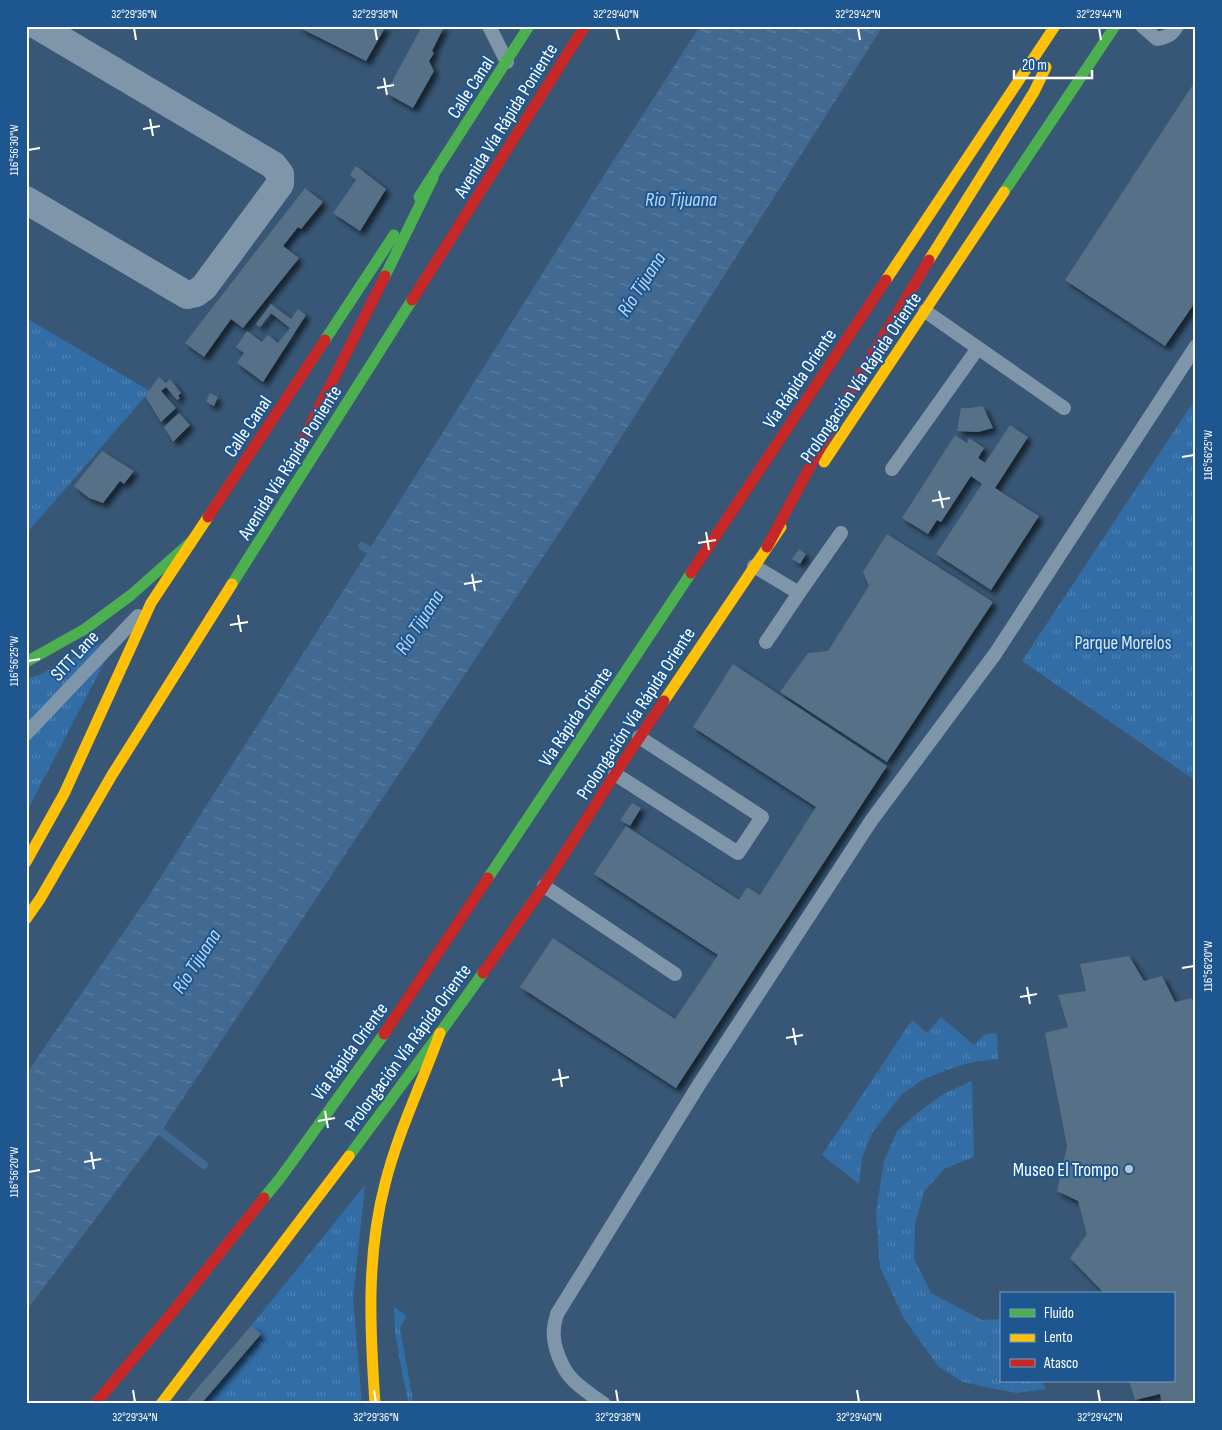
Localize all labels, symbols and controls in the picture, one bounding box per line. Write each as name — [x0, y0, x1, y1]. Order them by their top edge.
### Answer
text: 32°29'36"N — [111, 7, 157, 22]
text: 32°29'38"N — [352, 7, 398, 22]
text: 32°29'40"N — [593, 7, 639, 22]
text: 32°29'42"N — [835, 7, 881, 22]
text: 32°29'44"N — [1076, 7, 1122, 22]
street label: Avenida Vía Rápida Poniente — [449, 39, 563, 203]
scale bar — [1014, 48, 1092, 80]
street label: Calle Canal — [443, 53, 500, 123]
text: 20 m — [1022, 56, 1047, 75]
text: 116°56'30"W — [7, 124, 22, 175]
water label: Rio Tijuana — [645, 188, 717, 212]
water label: Río Tijuana — [612, 248, 671, 321]
street label: Prolongación Vía Rápida Oriente — [794, 287, 926, 467]
street label: Vía Rápida Oriente — [757, 324, 841, 432]
street label: Avenida Vía Rápida Poniente — [233, 381, 347, 545]
street label: Calle Canal — [219, 392, 277, 462]
text: 116°56'25"W — [1201, 430, 1216, 480]
water label: Río Tijuana — [390, 586, 449, 659]
street label: Prolongación Vía Rápida Oriente — [571, 623, 699, 803]
street label: SITT Lane — [46, 626, 104, 686]
park label: Parque Morelos — [1075, 632, 1172, 655]
text: 116°56'25"W — [7, 636, 22, 686]
street label: Vía Rápida Oriente — [533, 662, 617, 770]
water label: Río Tijuana — [167, 925, 226, 998]
text: 116°56'20"W — [1201, 940, 1216, 991]
street label: Prolongación Vía Rápida Oriente — [339, 959, 475, 1135]
street label: Vía Rápida Oriente — [306, 998, 392, 1104]
text: 116°56'20"W — [7, 1146, 22, 1197]
place label: Museo El Trompo — [1013, 1159, 1119, 1182]
marker: Museo El Trompo — [1123, 1163, 1135, 1175]
legend — [1000, 1292, 1174, 1382]
text: Fluido — [1044, 1304, 1074, 1323]
text: Lento — [1044, 1328, 1073, 1347]
text: Atasco — [1043, 1354, 1078, 1373]
text: 32°29'34"N — [112, 1410, 158, 1425]
text: 32°29'36"N — [353, 1410, 399, 1425]
text: 32°29'38"N — [595, 1410, 641, 1425]
text: 32°29'40"N — [836, 1410, 882, 1425]
text: 32°29'42"N — [1077, 1410, 1123, 1425]

